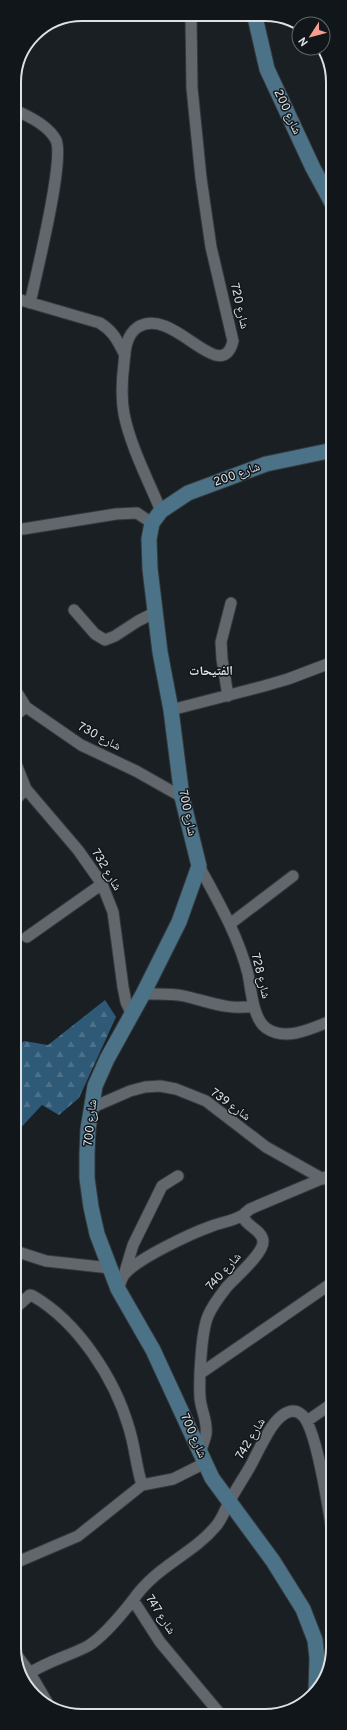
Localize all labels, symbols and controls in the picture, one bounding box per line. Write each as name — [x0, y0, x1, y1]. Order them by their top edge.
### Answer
north arrow — [291, 16, 331, 56]
text: N — [296, 34, 312, 49]
street label: شارع 200 — [270, 87, 304, 137]
street label: شارع 720 — [226, 281, 252, 331]
street label: شارع 200 — [212, 459, 263, 491]
district label: الفتيحات — [189, 664, 233, 680]
street label: شارع 730 — [75, 719, 123, 755]
street label: شارع 700 — [174, 788, 200, 838]
street label: شارع 732 — [87, 846, 125, 894]
street label: شارع 728 — [247, 952, 273, 1001]
street label: شارع 739 — [207, 1085, 253, 1125]
street label: شارع 700 — [81, 1099, 101, 1147]
street label: شارع 740 — [203, 1250, 245, 1294]
street label: شارع 700 — [176, 1411, 210, 1461]
street label: شارع 742 — [232, 1415, 270, 1463]
street label: شارع 747 — [141, 1592, 179, 1638]

